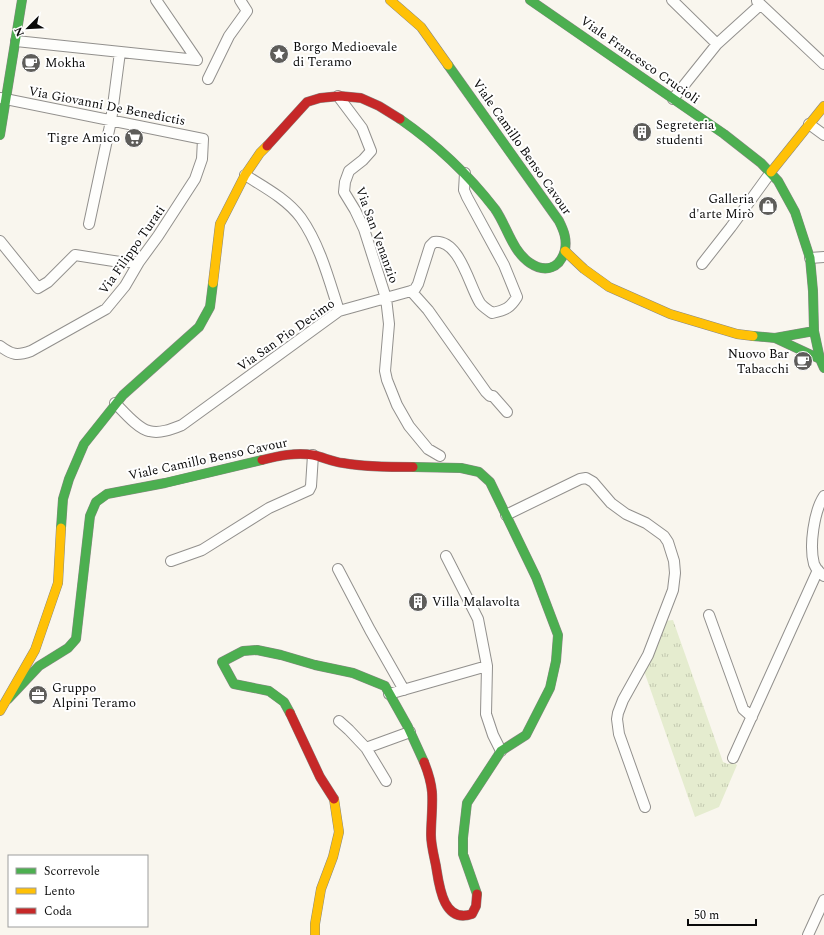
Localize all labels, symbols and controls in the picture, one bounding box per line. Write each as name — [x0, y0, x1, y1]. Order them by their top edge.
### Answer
north arrow — [8, 8, 48, 48]
street label: Viale Francesco Crucioli — [576, 11, 704, 109]
text: N — [10, 24, 29, 39]
place label: Borgo Medioevale di Teramo — [293, 37, 397, 72]
place icon: Borgo Medioevale di Teramo — [268, 43, 290, 65]
cafe icon: Mokha — [20, 52, 42, 74]
place label: Mokha — [45, 53, 86, 73]
street label: Viale Camillo Benso Cavour — [467, 75, 577, 219]
street label: Via Giovanni De Benedictis — [27, 81, 187, 131]
place label: Segreteria studenti — [656, 115, 715, 150]
building icon: Segreteria studenti — [631, 121, 653, 143]
supermarket icon: Tigre Amico — [123, 127, 145, 149]
place label: Tigre Amico — [47, 128, 120, 148]
street label: Via San Venanzio — [350, 184, 404, 286]
place label: Galleria d'arte Mirò — [689, 189, 755, 224]
shop icon: Galleria d'arte Mirò — [757, 195, 779, 217]
street label: Via Filippo Turati — [94, 201, 170, 299]
street label: Via San Pio Decimo — [233, 294, 339, 376]
place label: Nuovo Bar Tabacchi — [728, 344, 789, 379]
cafe icon: Nuovo Bar Tabacchi — [792, 350, 814, 372]
street label: Viale Camillo Benso Cavour — [127, 432, 289, 486]
building icon: Villa Malavolta — [407, 591, 429, 613]
place label: Villa Malavolta — [432, 592, 521, 612]
place label: Gruppo Alpini Teramo — [52, 678, 136, 713]
office icon: Gruppo Alpini Teramo — [27, 684, 49, 706]
legend — [8, 855, 148, 927]
text: Scorrevole — [44, 862, 100, 881]
text: Lento — [44, 882, 75, 901]
scale bar — [688, 901, 756, 927]
text: Coda — [44, 902, 72, 921]
text: 50 m — [694, 906, 719, 925]

